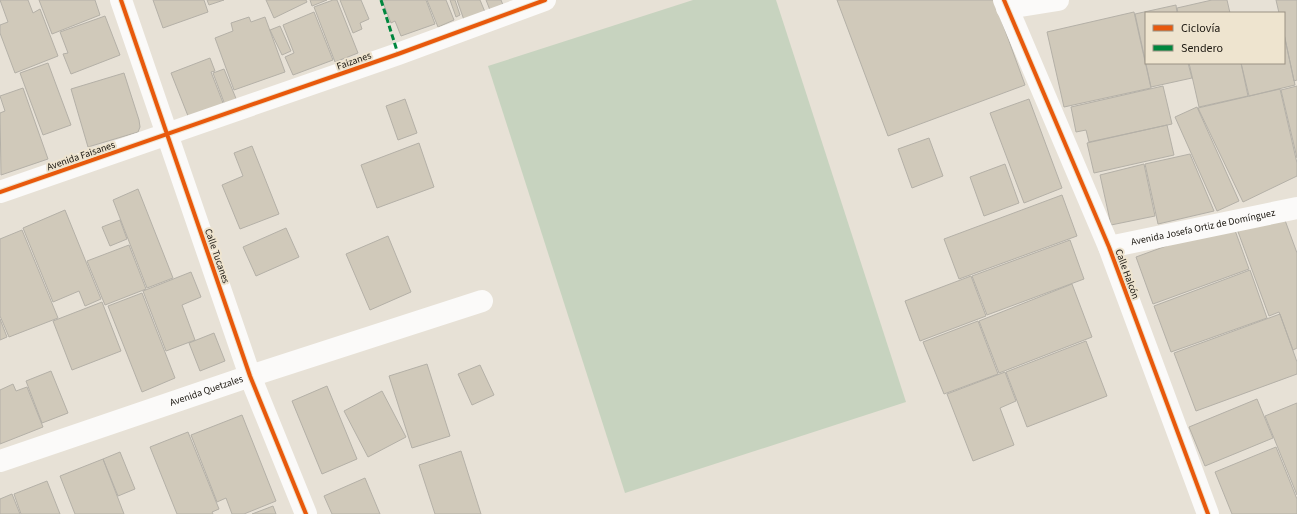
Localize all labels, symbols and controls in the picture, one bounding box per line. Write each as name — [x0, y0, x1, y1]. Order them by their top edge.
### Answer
legend — [1145, 12, 1285, 64]
text: Ciclovía — [1181, 20, 1220, 37]
text: Sendero — [1181, 40, 1223, 57]
street label: Faizanes — [335, 49, 373, 73]
street label: Avenida Faisanes — [45, 138, 117, 174]
street label: Avenida Josefa Ortiz de Domínguez — [1130, 206, 1276, 249]
street label: Calle Tucanes — [201, 227, 233, 285]
street label: Calle Halcón — [1112, 247, 1142, 301]
street label: Avenida Quetzales — [168, 372, 245, 410]

